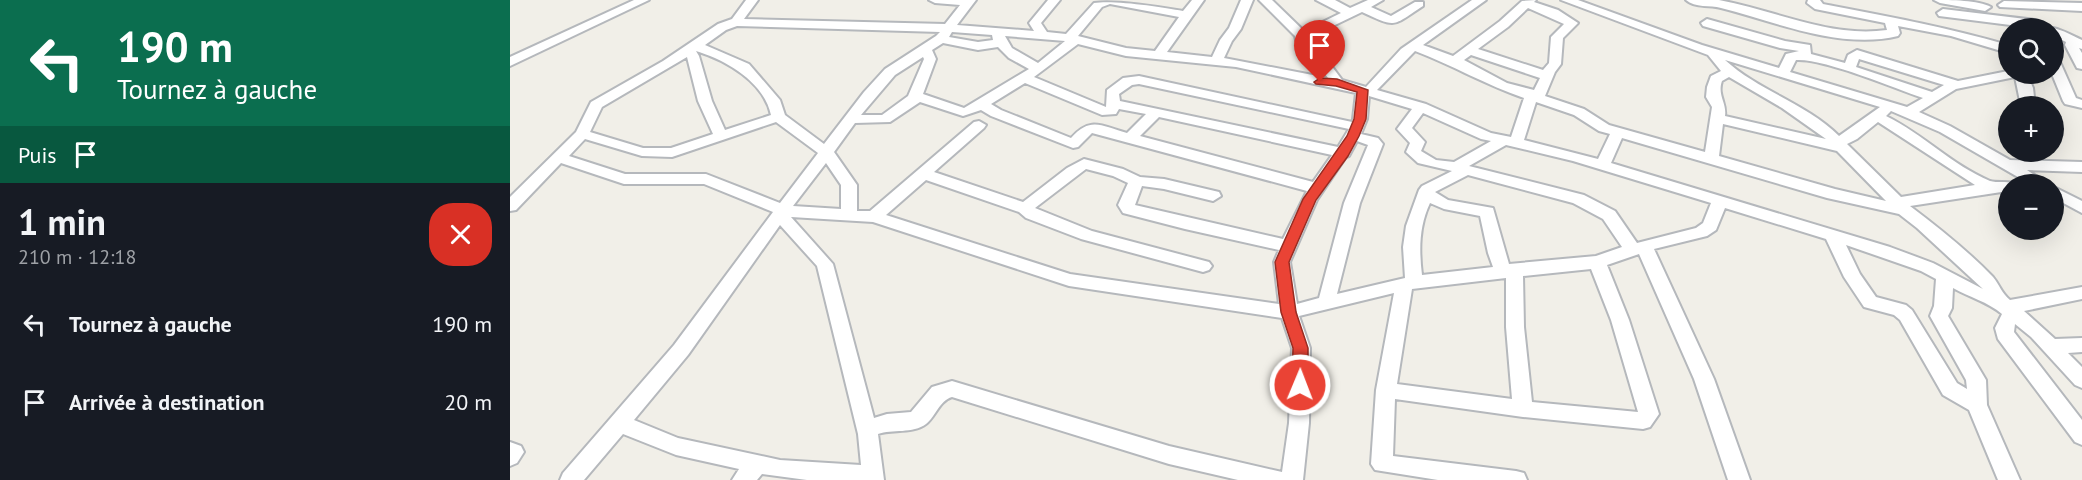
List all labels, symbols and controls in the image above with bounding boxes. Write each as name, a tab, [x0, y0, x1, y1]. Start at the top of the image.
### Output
map controls	[1998, 18, 2064, 240]
button: search	[1998, 18, 2064, 84]
text: 190 m	[117, 19, 233, 74]
pin	[1294, 20, 1345, 82]
icon: left	[18, 24, 96, 102]
icon: arrive	[1303, 29, 1336, 62]
text: Tournez à gauche	[117, 72, 317, 106]
button: +	[1998, 96, 2064, 162]
icon: arrive	[69, 138, 102, 171]
text: Puis	[18, 141, 57, 169]
button: −	[1998, 174, 2064, 240]
text: 1 min	[18, 198, 106, 245]
button: close	[429, 203, 492, 266]
text: 210 m · 12:18	[18, 244, 136, 270]
icon: left	[18, 308, 51, 341]
text: Tournez à gauche	[69, 310, 232, 338]
text: 190 m	[432, 310, 492, 338]
position arrow	[1268, 353, 1332, 417]
icon: arrive	[18, 386, 51, 419]
text: Arrivée à destination	[69, 388, 265, 416]
text: 20 m	[444, 388, 492, 416]

